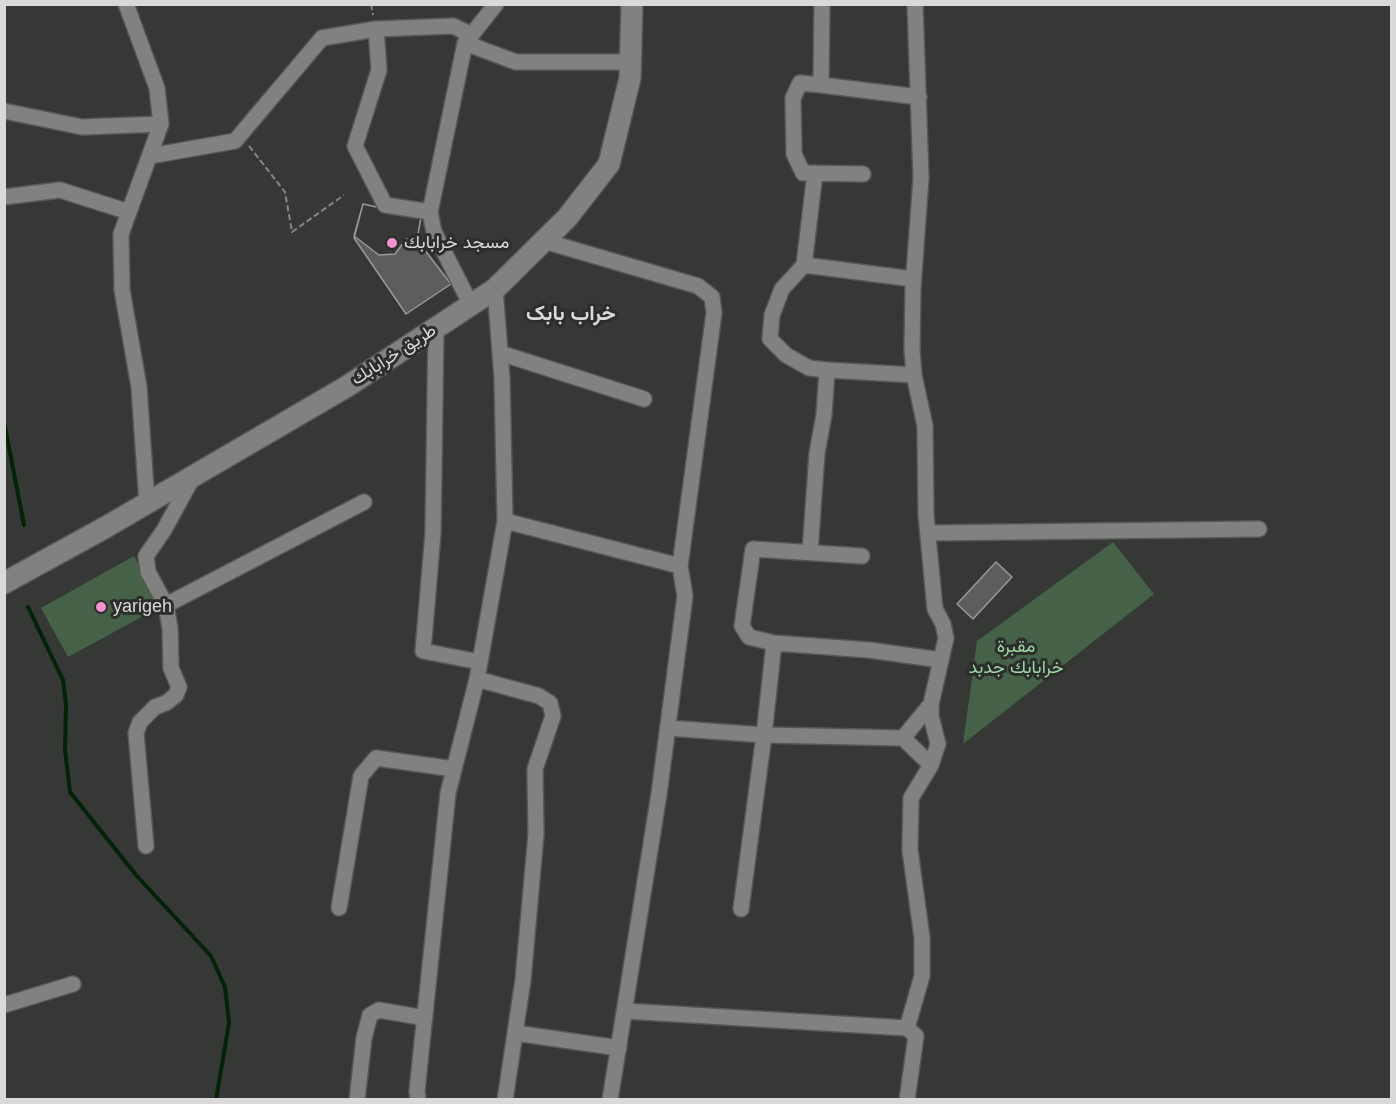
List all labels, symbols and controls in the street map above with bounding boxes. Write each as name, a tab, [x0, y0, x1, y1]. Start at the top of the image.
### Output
place label: مسجد خرابابك	[404, 232, 509, 254]
marker: مسجد خرابابك	[385, 236, 399, 250]
district label: خراب بابک	[526, 301, 616, 327]
street label: طريق خرابابك	[348, 320, 440, 390]
place label: yarigeh	[113, 596, 172, 618]
marker: yarigeh	[94, 600, 108, 614]
park label: مقبرة خرابابك جدبد	[968, 636, 1064, 678]

